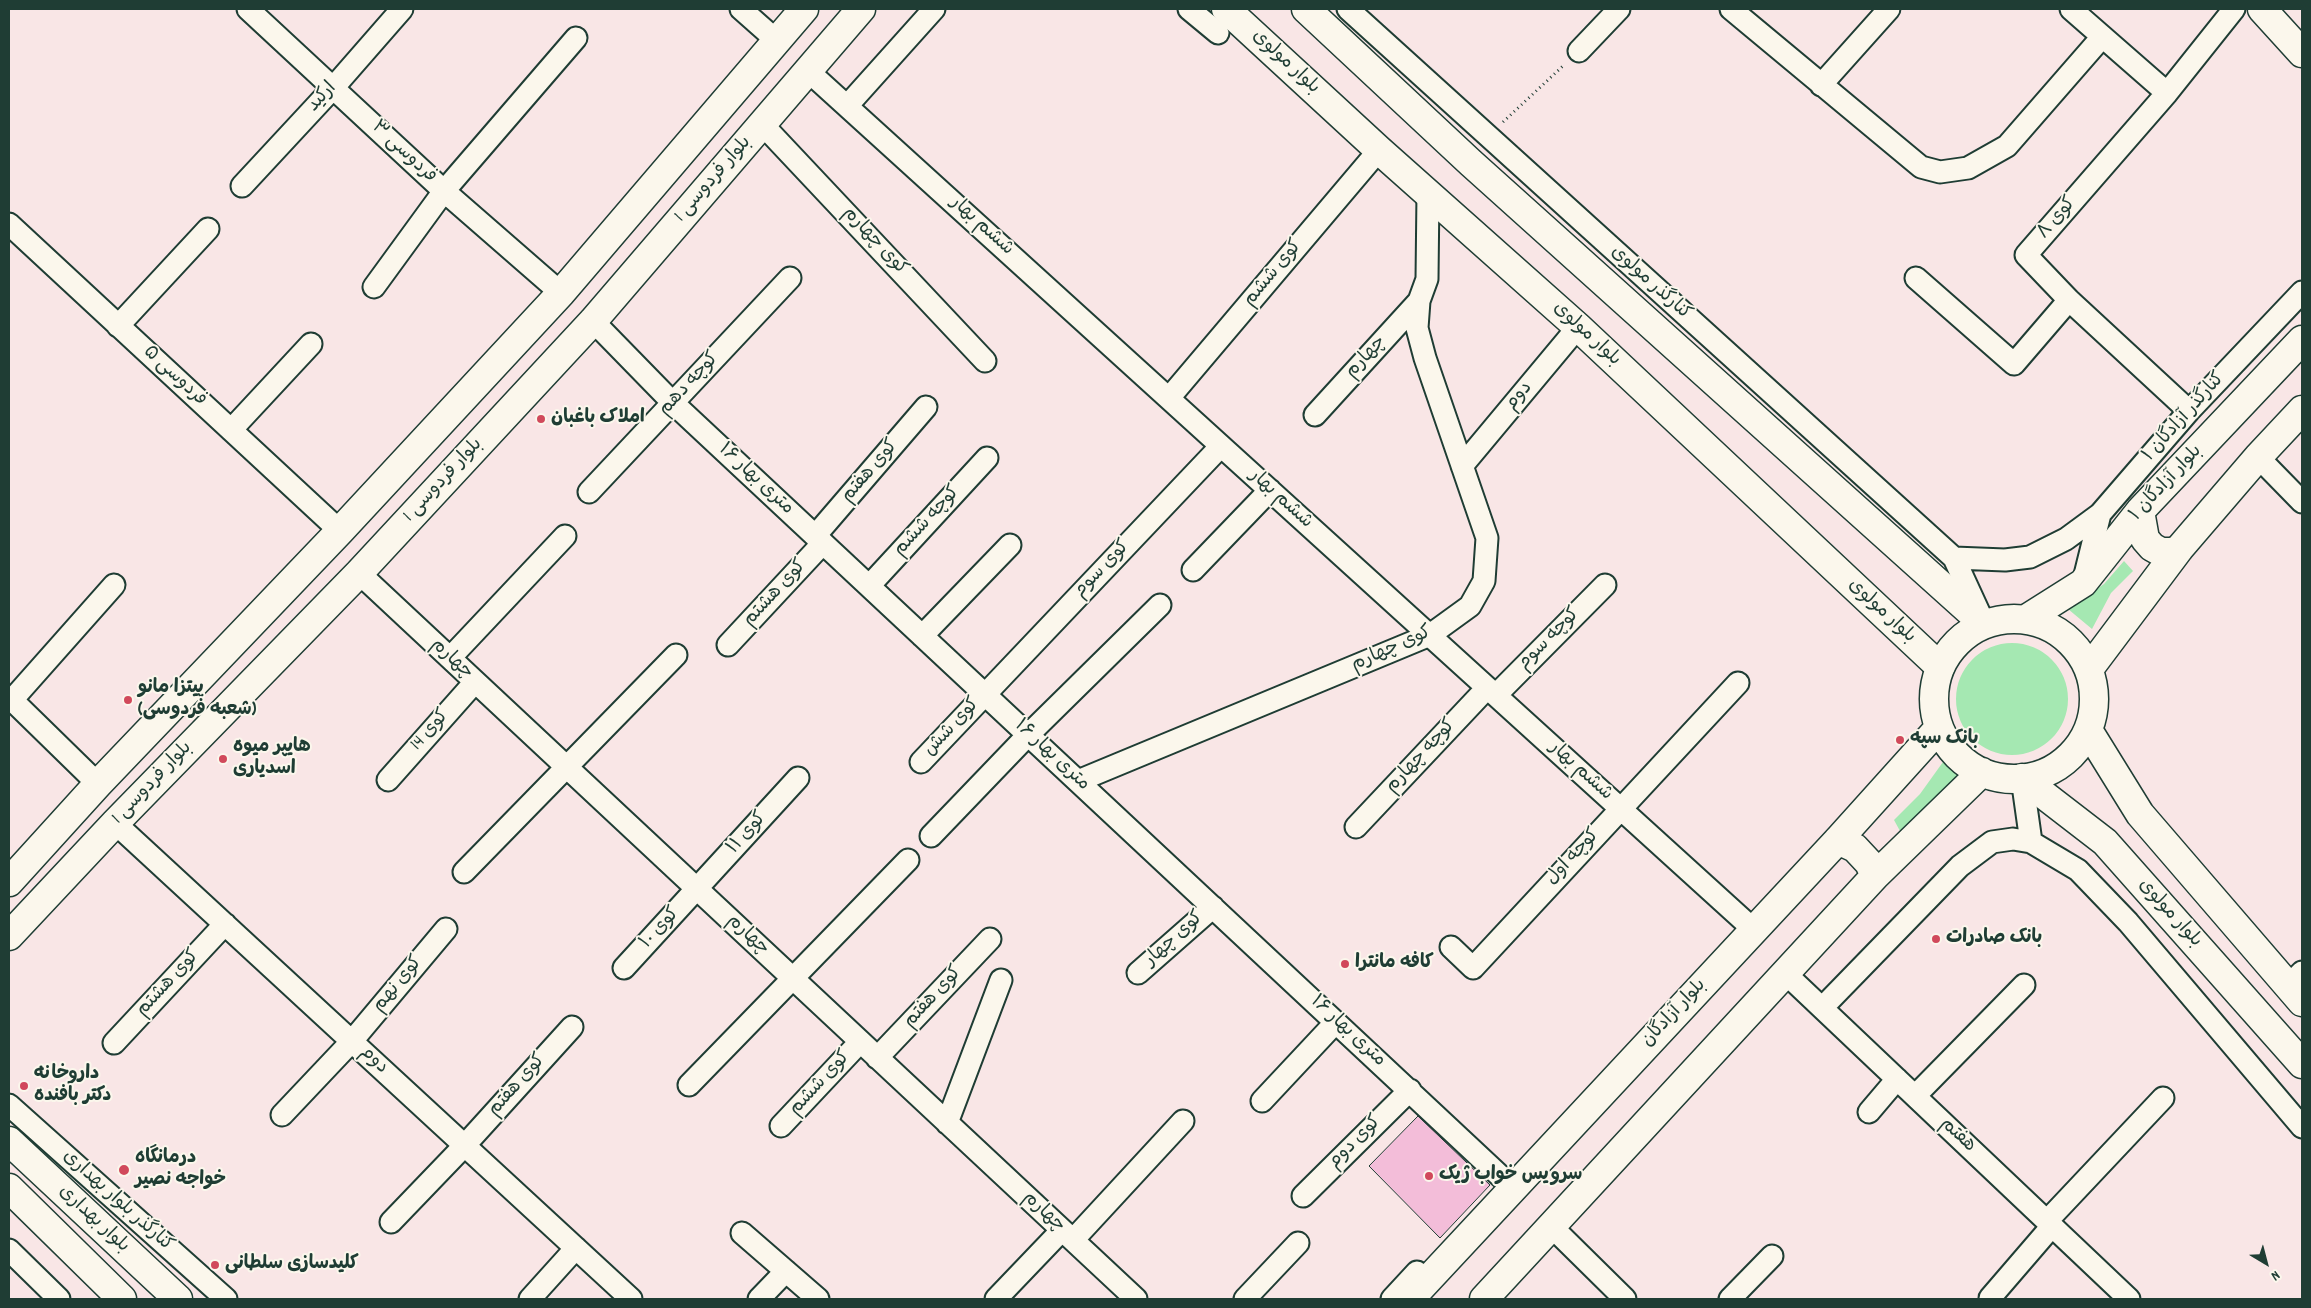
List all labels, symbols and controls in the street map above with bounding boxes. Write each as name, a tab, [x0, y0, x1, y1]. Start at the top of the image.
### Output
street label: بلوار مولوی	[1246, 26, 1324, 100]
street label: ارکید	[303, 78, 343, 118]
street label: فردوسی ۳	[365, 117, 441, 189]
street label: بلوار فردوسی 1	[670, 132, 758, 228]
street label: ششم بهار	[944, 192, 1018, 262]
street label: کوی ۸	[2033, 193, 2083, 245]
street label: کوی چهارم	[836, 203, 912, 281]
street label: کوی ششم	[1239, 236, 1309, 312]
street label: کنارگذر مولوی	[1605, 242, 1695, 326]
street label: بلوار مولوی	[1547, 298, 1625, 372]
street label: چهارم	[1342, 332, 1392, 384]
street label: فردوسی ۵	[137, 342, 211, 412]
street label: کوچه دهم	[655, 348, 725, 422]
street label: کنارگذر آزادگان ۱	[2139, 369, 2231, 467]
street label: دوم	[1501, 378, 1539, 416]
place label: املاک باغبان	[551, 408, 645, 430]
marker: املاک باغبان	[535, 413, 547, 425]
street label: بلوار فردوسی 1	[399, 434, 489, 528]
street label: کوی هفتم	[837, 436, 905, 508]
street label: ۱۶ متری بهار	[712, 439, 798, 521]
street label: بلوار آزادگان ۱	[2126, 441, 2208, 527]
street label: ششم بهار	[1243, 465, 1317, 535]
street label: کوچه ششم	[890, 482, 966, 562]
street label: کوی سوم	[1070, 536, 1136, 604]
street label: کوی هشتم	[739, 556, 813, 632]
street label: بلوار مولوی	[1842, 575, 1920, 649]
street label: کوچه سوم	[1514, 604, 1586, 676]
street label: کوی چهارم	[1348, 622, 1436, 678]
street label: چهارم	[425, 635, 477, 685]
place label: پیتزا مانو (شعبه فردوسی)	[138, 678, 256, 722]
marker: پیتزا مانو (شعبه فردوسی)	[122, 694, 134, 706]
street label: کوی شش	[920, 694, 986, 762]
street label: کوی 14	[407, 706, 455, 756]
street label: ۱۶ متری بهار	[1008, 715, 1094, 797]
street label: کوچه چهارم	[1382, 715, 1462, 799]
place label: بانک سپه	[1910, 729, 1978, 751]
marker: بانک سپه	[1894, 734, 1906, 746]
place label: هایپر میوه اسدیاری	[233, 737, 311, 781]
street label: ششم بهار	[1543, 737, 1617, 807]
street label: بلوار فردوسی 1	[108, 738, 198, 830]
marker: هایپر میوه اسدیاری	[217, 753, 229, 765]
street label: کوی ۱۱	[723, 808, 773, 860]
street label: کوچه اول	[1542, 825, 1606, 891]
street label: بلوار مولوی	[2132, 875, 2206, 953]
street label: کوی ۱۰	[636, 903, 686, 955]
street label: کوی چهار	[1141, 907, 1209, 973]
street label: چهارم	[721, 911, 773, 961]
place label: بانک صادرات	[1946, 928, 2042, 950]
marker: بانک صادرات	[1930, 933, 1942, 945]
street label: کوی هشتم	[132, 946, 206, 1022]
street label: کوی نهم	[369, 952, 429, 1018]
place label: کافه مانترا	[1355, 953, 1434, 975]
marker: کافه مانترا	[1339, 958, 1351, 970]
street label: کوی هفتم	[900, 962, 968, 1034]
street label: بلوار آزادگان	[1638, 975, 1712, 1053]
street label: ۱۶ متری بهار	[1304, 991, 1390, 1073]
street label: دوم	[354, 1042, 392, 1080]
street label: کوی ششم	[785, 1047, 857, 1121]
street label: کوی هفتم	[484, 1050, 552, 1122]
place label: داروخانه دکتر بافنده	[34, 1064, 111, 1108]
marker: داروخانه دکتر بافنده	[18, 1080, 30, 1092]
street label: کوی دوم	[1324, 1111, 1388, 1175]
street label: هفتم	[1934, 1114, 1980, 1158]
street label: کنارگذر بلوار بهداری	[57, 1146, 177, 1258]
place label: درمانگاه خواجه نصیر	[135, 1148, 226, 1192]
marker: درمانگاه خواجه نصیر	[117, 1163, 131, 1177]
place label: سرویس خواب ژیک	[1439, 1165, 1582, 1187]
marker: سرویس خواب ژیک	[1423, 1170, 1435, 1182]
street label: بلوار بهداری	[53, 1181, 133, 1259]
street label: چهارم	[1017, 1188, 1069, 1238]
north arrow	[2241, 1238, 2291, 1288]
place label: کلیدسازی سلطانی	[225, 1254, 359, 1276]
marker: کلیدسازی سلطانی	[209, 1259, 221, 1271]
text: N	[2266, 1265, 2284, 1285]

